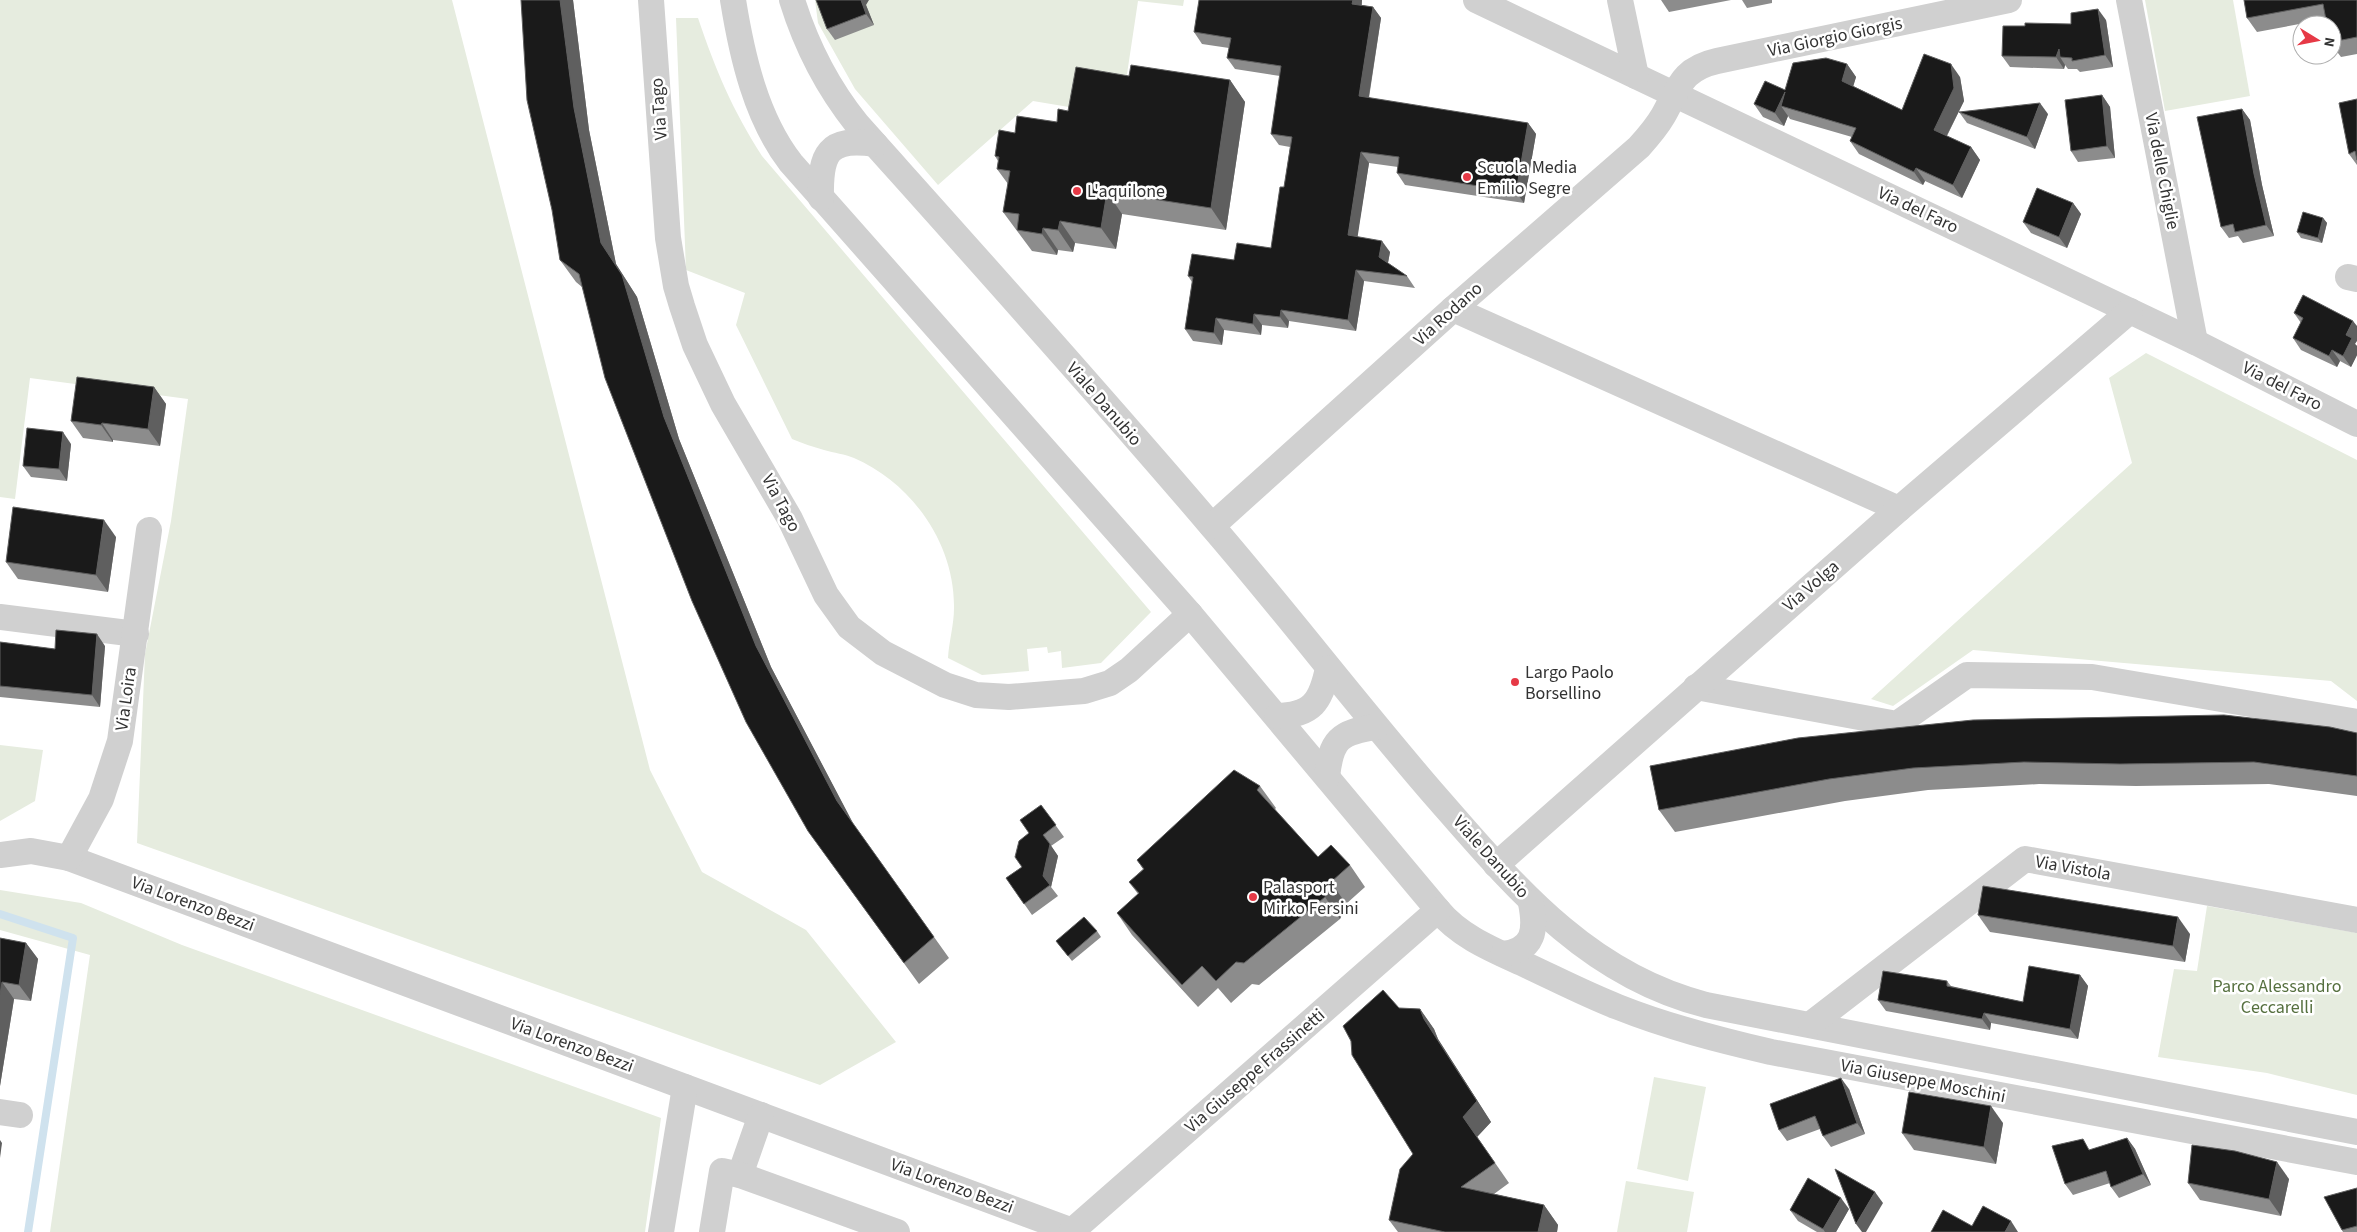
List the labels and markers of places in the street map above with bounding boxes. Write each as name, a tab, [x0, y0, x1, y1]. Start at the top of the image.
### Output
place label: Scuola Media Emilio Segre	[1477, 155, 1577, 201]
marker: Scuola Media Emilio Segre	[1461, 171, 1473, 183]
place label: L'aquilone	[1087, 179, 1165, 204]
marker: L'aquilone	[1071, 185, 1083, 197]
place label: Largo Paolo Borsellino	[1525, 660, 1614, 706]
marker: Largo Paolo Borsellino	[1509, 676, 1521, 688]
place label: Palasport Mirko Fersini	[1263, 875, 1359, 921]
marker: Palasport Mirko Fersini	[1247, 891, 1259, 903]

